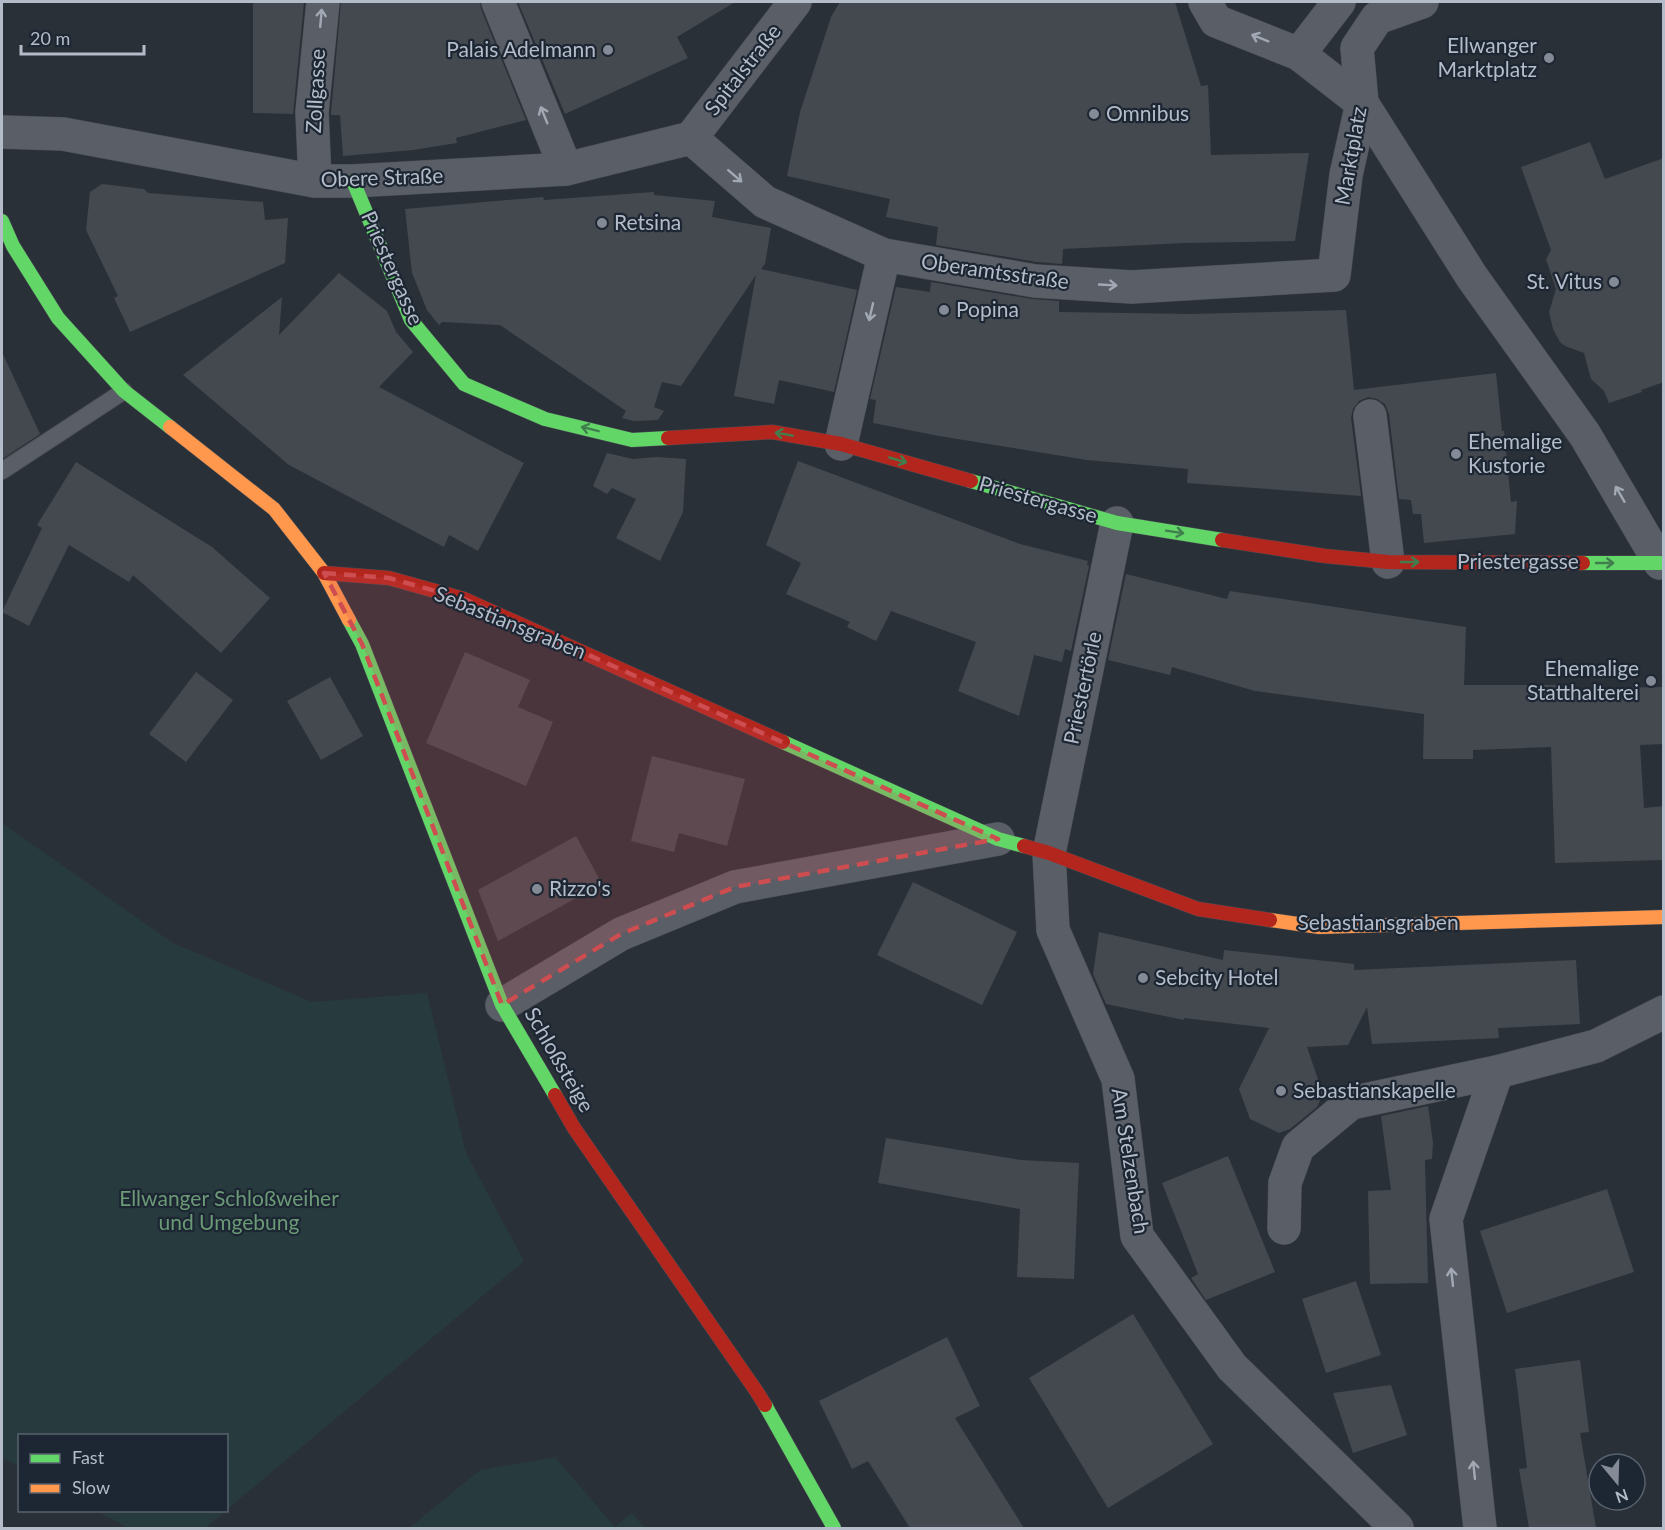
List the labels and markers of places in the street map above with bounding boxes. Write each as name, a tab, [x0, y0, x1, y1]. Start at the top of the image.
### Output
place label: Ellwanger Marktplatz	[1437, 32, 1537, 81]
place label: Palais Adelmann	[446, 36, 596, 61]
marker: Palais Adelmann	[601, 43, 615, 57]
marker: Ellwanger Marktplatz	[1542, 51, 1556, 65]
place label: Omnibus	[1106, 100, 1189, 125]
marker: Omnibus	[1087, 107, 1101, 121]
place label: Retsina	[614, 209, 681, 234]
marker: Retsina	[595, 216, 609, 230]
place label: St. Vitus	[1526, 268, 1602, 293]
marker: St. Vitus	[1607, 275, 1621, 289]
place label: Popina	[956, 296, 1019, 321]
marker: Popina	[937, 303, 951, 317]
place label: Ehemalige Kustorie	[1468, 428, 1562, 477]
marker: Ehemalige Kustorie	[1449, 447, 1463, 461]
place label: Ehemalige Statthalterei	[1527, 655, 1639, 704]
marker: Ehemalige Statthalterei	[1644, 674, 1658, 688]
place label: Rizzo's	[549, 875, 611, 900]
marker: Rizzo's	[530, 882, 544, 896]
place label: Sebcity Hotel	[1155, 964, 1278, 989]
marker: Sebcity Hotel	[1136, 971, 1150, 985]
place label: Sebastianskapelle	[1293, 1077, 1456, 1102]
marker: Sebastianskapelle	[1274, 1084, 1288, 1098]

